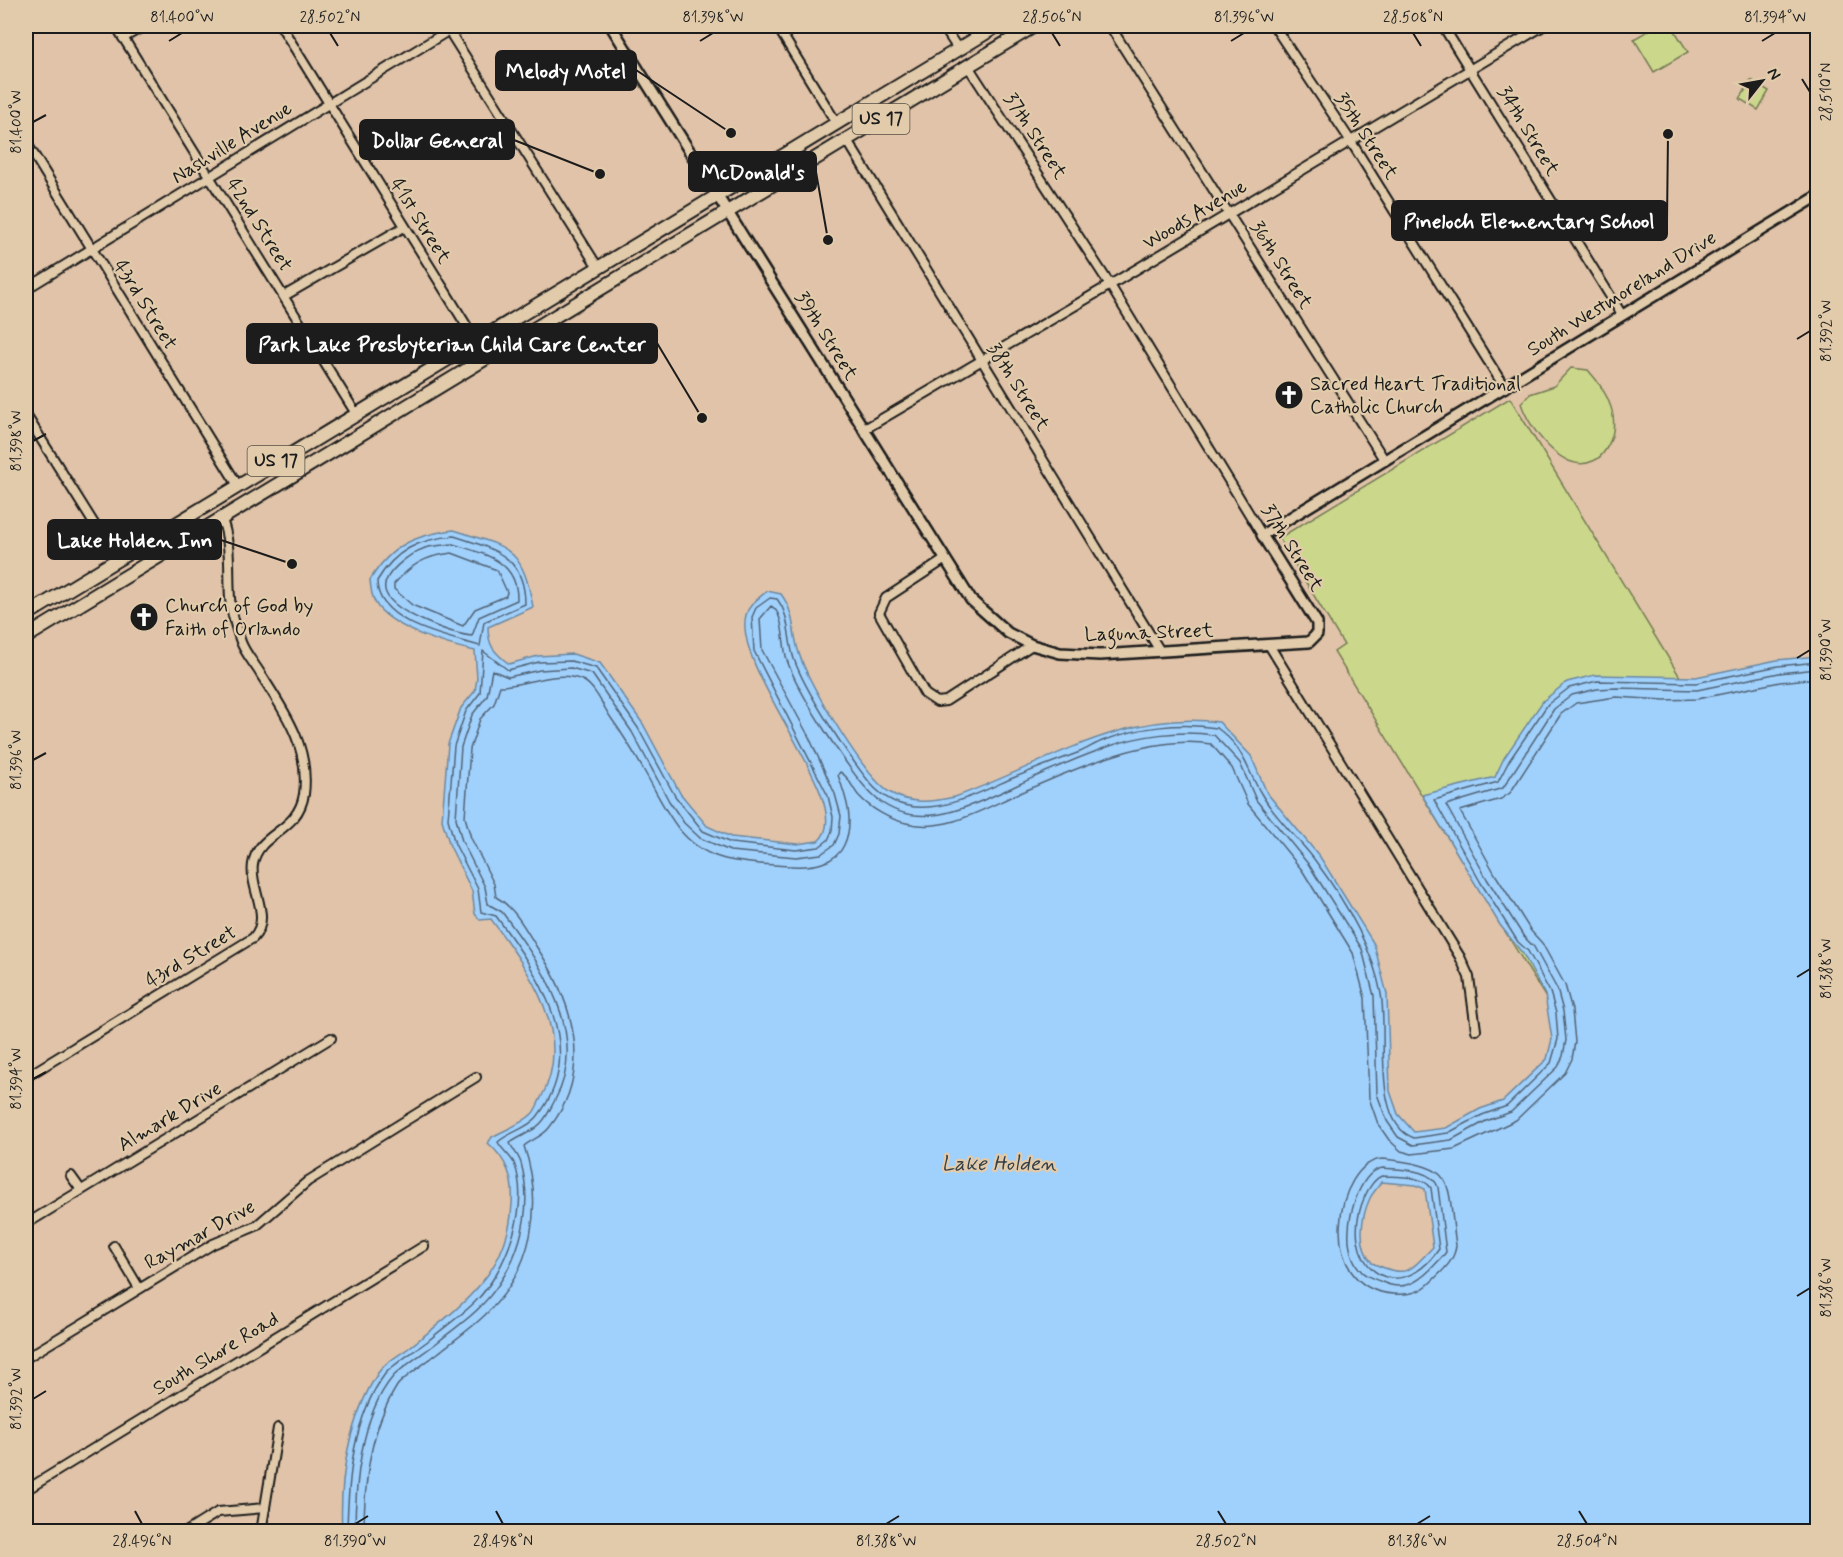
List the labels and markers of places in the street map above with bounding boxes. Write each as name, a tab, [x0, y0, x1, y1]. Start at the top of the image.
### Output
callout: Melody Motel	[496, 51, 636, 90]
callout: Dollar General	[360, 120, 514, 159]
callout: McDonald's	[689, 152, 816, 191]
callout: Pineloch Elementary School	[1392, 201, 1667, 240]
callout: Park Lake Presbyterian Child Care Center	[247, 324, 657, 363]
place label: Sacred Heart Traditional Catholic Church	[1310, 371, 1521, 421]
church icon: Sacred Heart Traditional Catholic Church	[1273, 379, 1305, 411]
callout: Lake Holden Inn	[48, 520, 221, 559]
place label: Church of God by Faith of Orlando	[165, 593, 313, 643]
church icon: Church of God by Faith of Orlando	[128, 601, 160, 633]

